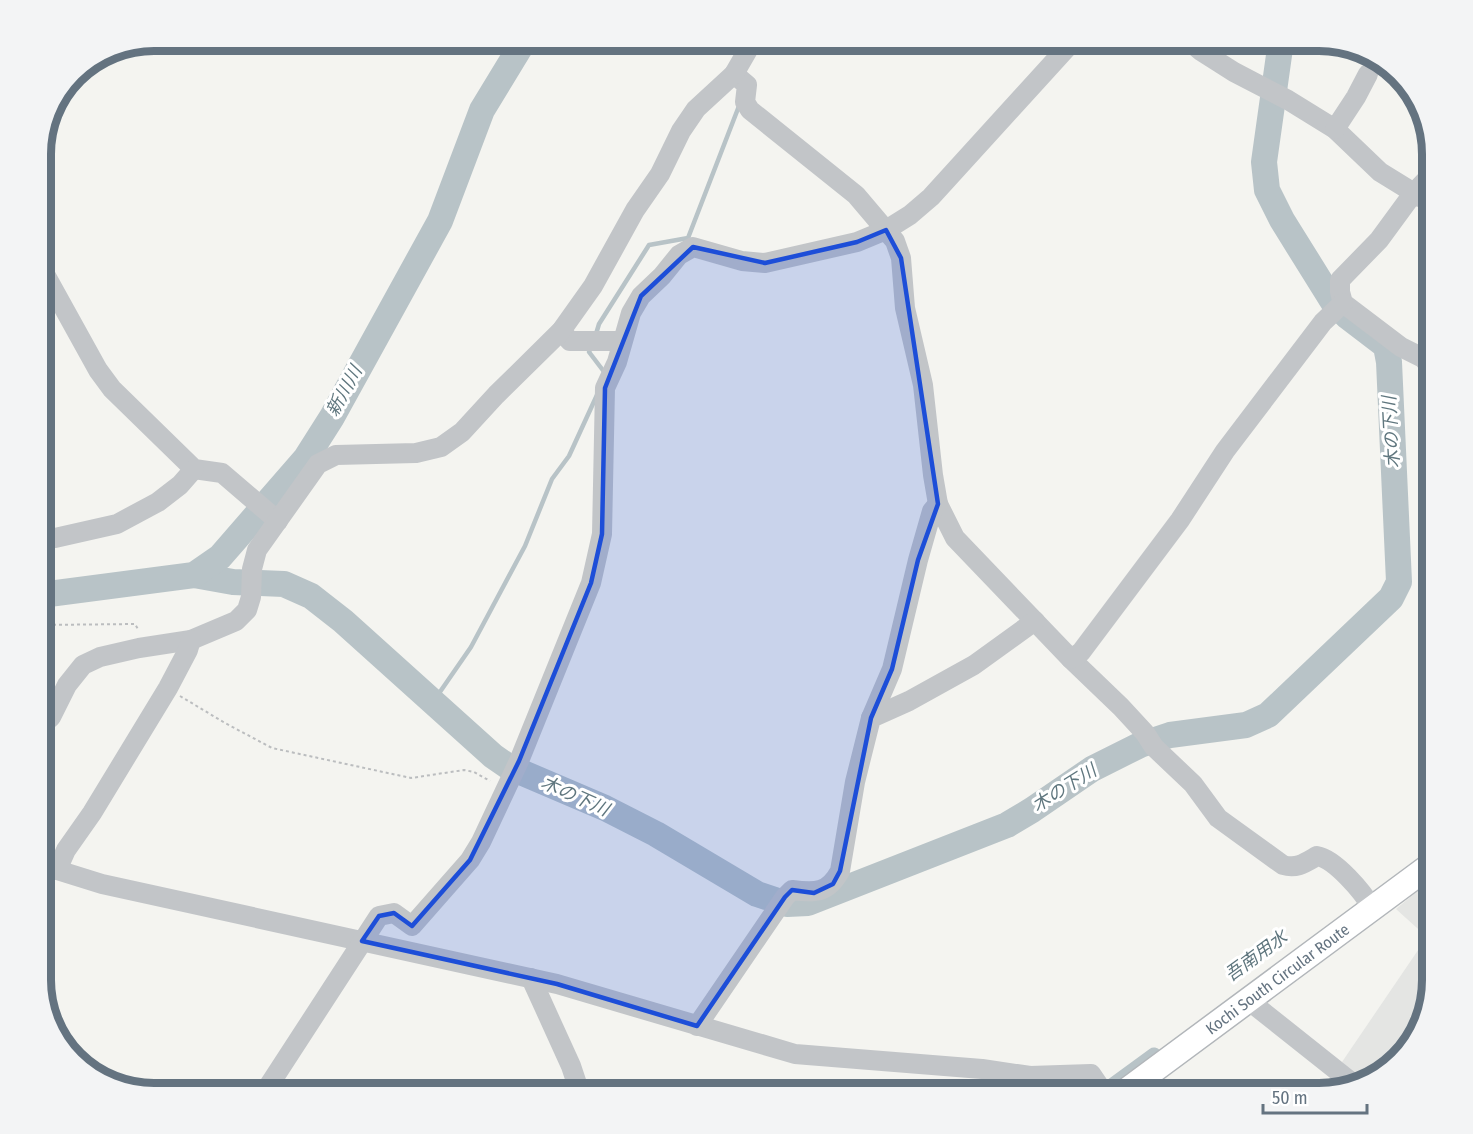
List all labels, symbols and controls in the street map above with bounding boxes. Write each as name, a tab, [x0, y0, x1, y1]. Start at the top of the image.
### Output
water label: 新川川	[321, 360, 368, 420]
water label: 木の下川	[1378, 393, 1404, 469]
water label: 木の下川	[1028, 759, 1102, 816]
water label: 木の下川	[538, 771, 614, 822]
street label: Kochi South Circular Route	[1202, 920, 1353, 1038]
water label: 吾南用水	[1220, 925, 1293, 986]
scale bar	[1263, 1077, 1366, 1115]
text: 50 m	[1272, 1087, 1308, 1109]

